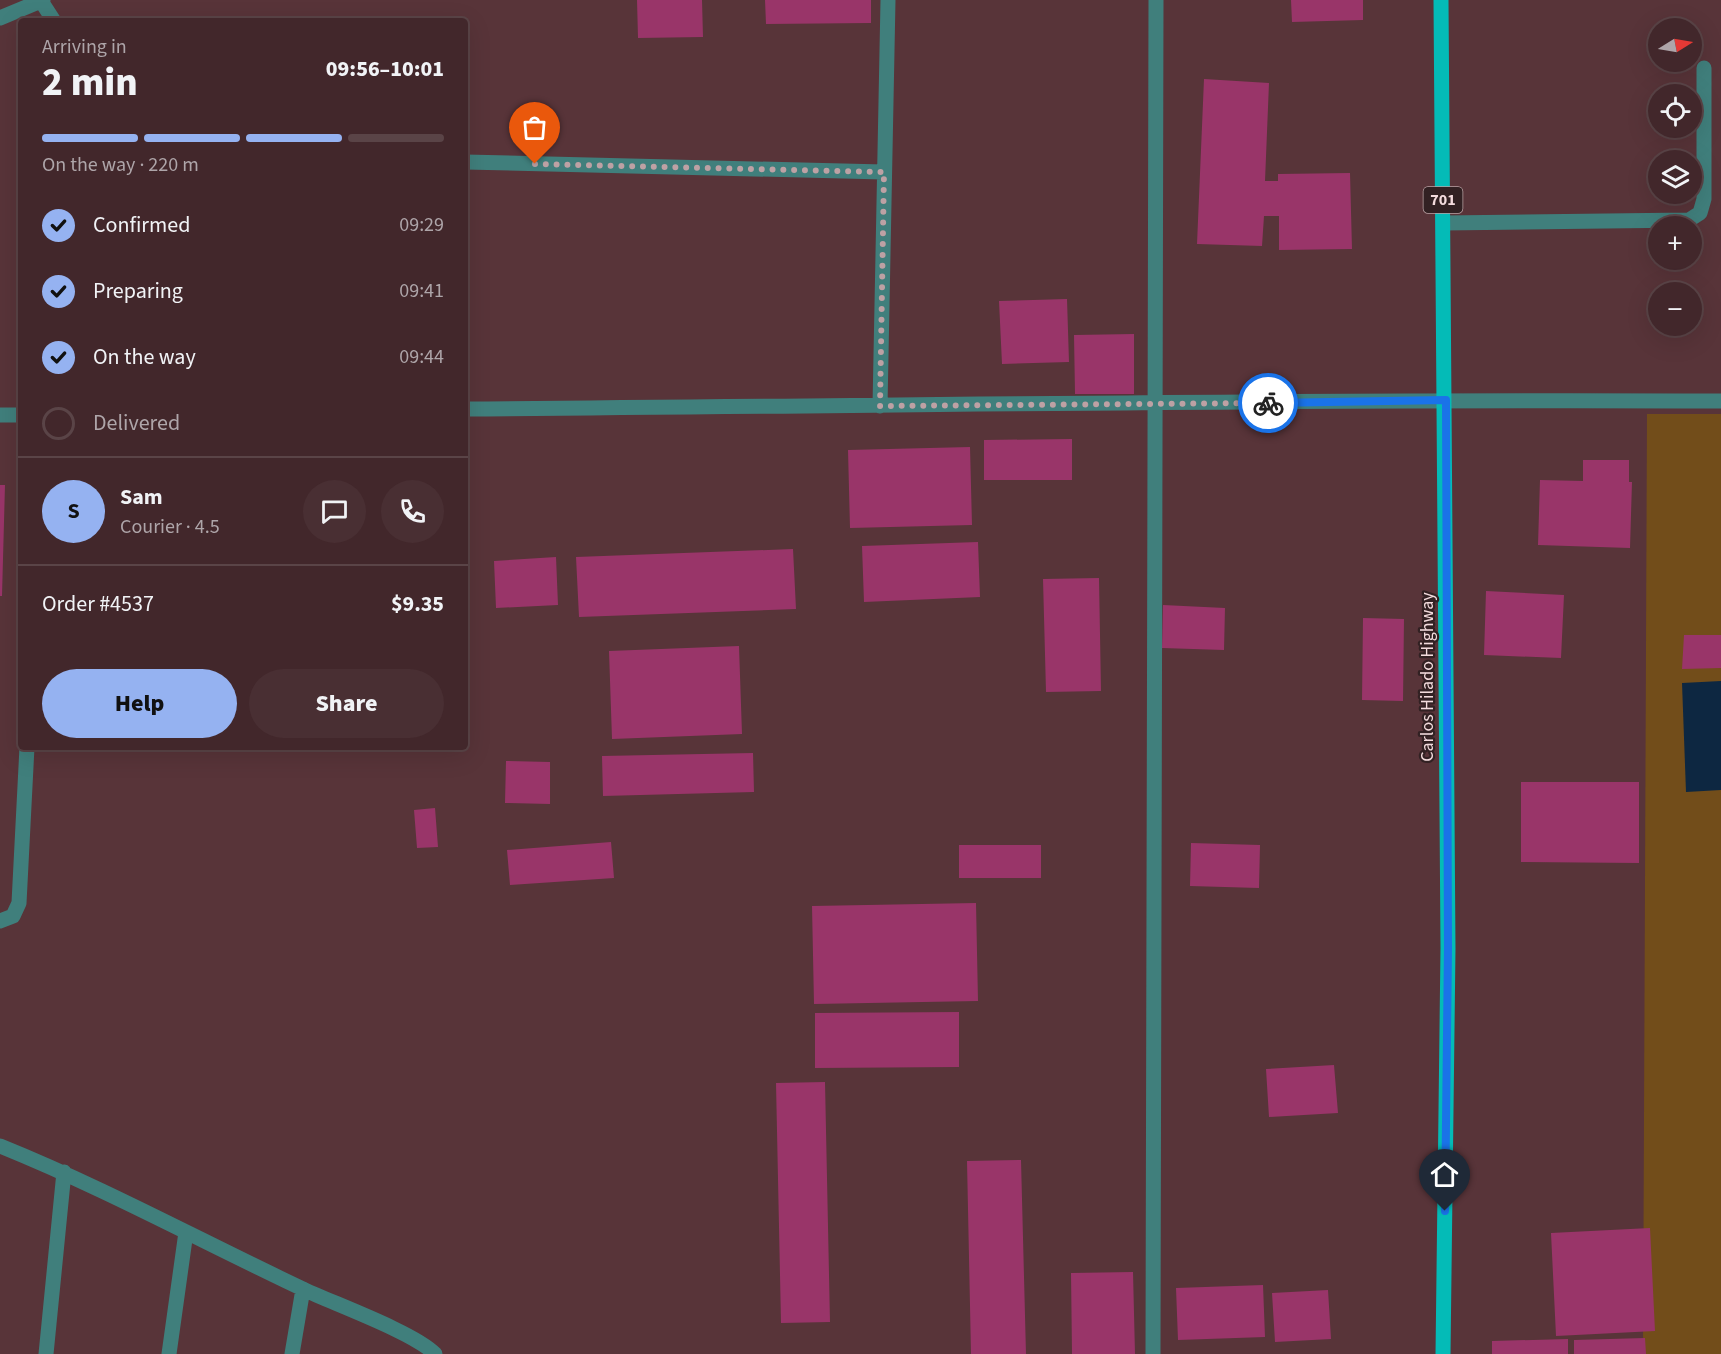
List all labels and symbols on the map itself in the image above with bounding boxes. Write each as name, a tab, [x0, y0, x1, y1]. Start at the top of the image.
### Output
north arrow	[1648, 18, 1702, 72]
pin	[509, 102, 560, 164]
road number: 701	[1424, 187, 1462, 213]
courier	[1238, 373, 1298, 433]
street label: Carlos Hilado Highway	[1415, 592, 1440, 762]
pin	[1419, 1149, 1470, 1211]

